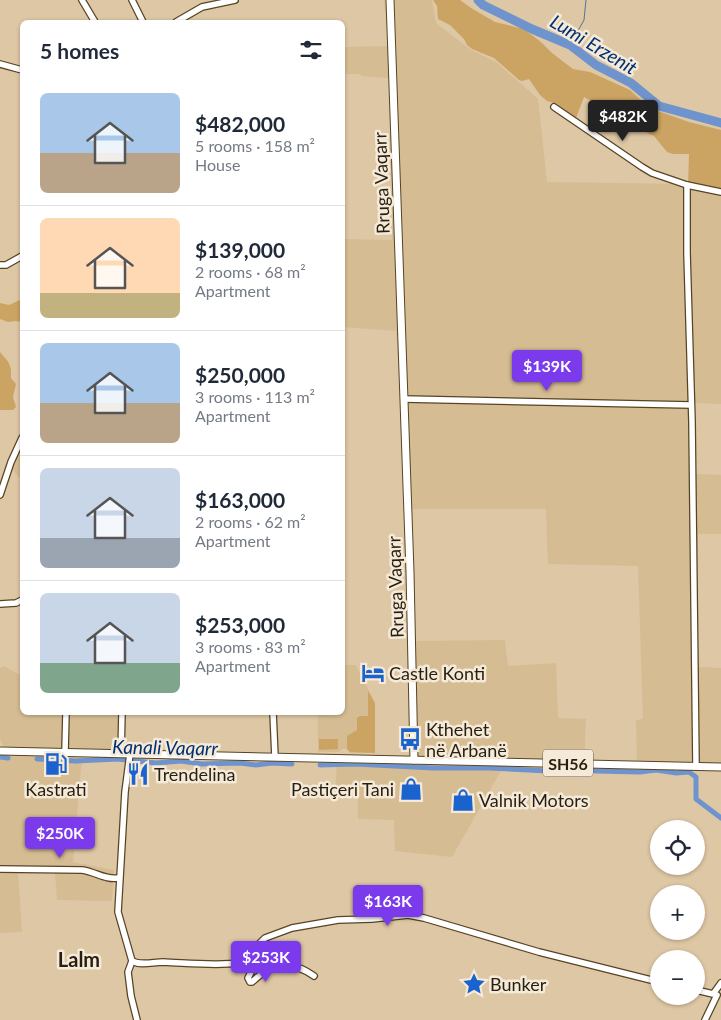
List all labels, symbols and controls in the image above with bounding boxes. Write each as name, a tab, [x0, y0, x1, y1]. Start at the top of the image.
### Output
water label: Lumi Erzenit	[547, 9, 642, 79]
icon: filters	[297, 36, 325, 64]
text: 5 homes	[40, 38, 119, 63]
pin: $482K	[588, 100, 658, 142]
text: $482K	[599, 106, 647, 125]
text: $482,000	[195, 111, 285, 136]
icon: home	[80, 113, 140, 173]
street label: Rruga Vaqarr	[368, 131, 394, 234]
text: 5 rooms · 158 m²	[195, 136, 315, 155]
text: House	[195, 155, 240, 174]
text: $139,000	[195, 237, 285, 262]
icon: home	[80, 238, 140, 298]
text: 2 rooms · 68 m²	[195, 262, 306, 281]
text: Apartment	[195, 281, 270, 300]
pin: $139K	[512, 350, 582, 392]
text: $139K	[523, 356, 571, 375]
text: $250,000	[195, 362, 285, 387]
icon: home	[80, 363, 140, 423]
text: 3 rooms · 113 m²	[195, 387, 315, 406]
text: Apartment	[195, 406, 270, 425]
text: $163,000	[195, 487, 285, 512]
icon: home	[80, 488, 140, 548]
text: 2 rooms · 62 m²	[195, 512, 306, 531]
text: Apartment	[195, 531, 270, 550]
street label: Rruga Vaqarr	[382, 535, 408, 638]
text: $253,000	[195, 612, 285, 637]
icon: home	[80, 613, 140, 673]
text: 3 rooms · 83 m²	[195, 637, 306, 656]
text: Apartment	[195, 656, 270, 675]
hotel icon: Castle Konti	[360, 660, 386, 686]
place label: Castle Konti	[389, 662, 485, 684]
place label: Kthehet në Arbanë	[426, 718, 507, 761]
bus stop icon: Kthehet në Arbanë	[397, 726, 423, 752]
water label: Kanali Vaqarr	[112, 735, 219, 759]
road number: SH56	[543, 750, 593, 776]
fuel station icon: Kastrati	[43, 751, 69, 777]
restaurant icon: Trendelina	[125, 761, 151, 787]
place label: Trendelina	[154, 763, 236, 785]
shop icon: Pastiçeri Tani	[398, 776, 424, 802]
place label: Kastrati	[25, 778, 87, 800]
place label: Pastiçeri Tani	[291, 778, 394, 800]
shop icon: Valnik Motors	[450, 787, 476, 813]
place label: Valnik Motors	[479, 789, 589, 811]
pin: $250K	[25, 816, 95, 859]
map controls	[650, 820, 705, 1005]
button: locate	[650, 820, 705, 875]
text: $250K	[36, 823, 84, 842]
pin: $163K	[353, 884, 423, 927]
button: +	[650, 885, 705, 940]
text: $163K	[364, 891, 412, 910]
pin: $253K	[231, 940, 301, 983]
district label: Lalm	[58, 947, 100, 971]
text: $253K	[242, 947, 290, 966]
button: −	[650, 950, 705, 1005]
place icon: Bunker	[461, 971, 487, 997]
place label: Bunker	[490, 973, 547, 995]

